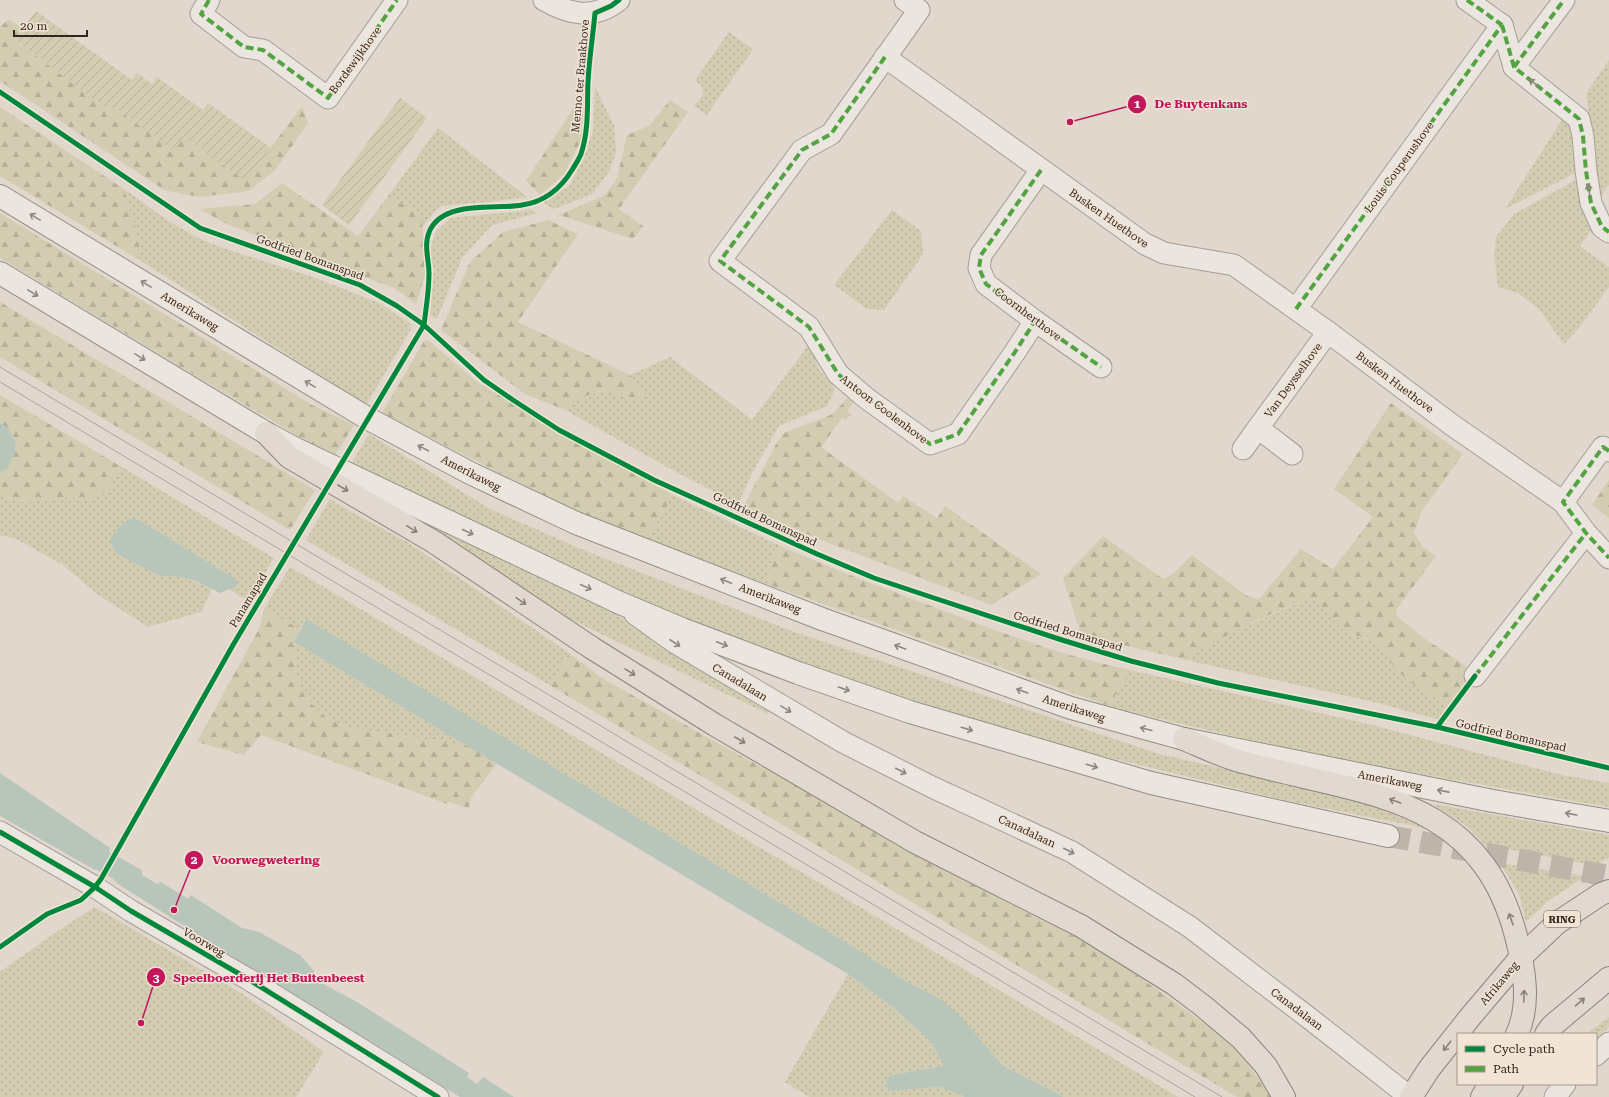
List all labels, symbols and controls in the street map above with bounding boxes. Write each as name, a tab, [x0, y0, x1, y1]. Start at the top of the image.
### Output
scale bar	[14, 12, 87, 38]
text: 20 m	[20, 19, 47, 33]
street label: Menno ter Braakhove	[569, 19, 592, 133]
street label: Bordewijkhove	[327, 24, 384, 96]
one-way arrow	[1529, 79, 1540, 87]
callout: De Buytenkans	[1127, 92, 1255, 116]
text: 1	[1134, 97, 1141, 111]
text: De Buytenkans	[1155, 97, 1247, 111]
street label: Louis Couperushove	[1362, 119, 1437, 215]
one-way arrow	[1585, 184, 1593, 197]
street label: Busken Huethove	[1067, 186, 1151, 251]
one-way arrow	[30, 213, 41, 221]
street label: Godfried Bomanspad	[254, 232, 365, 283]
one-way arrow	[140, 280, 152, 288]
street label: Coornherthove	[992, 285, 1064, 344]
one-way arrow	[27, 289, 39, 297]
street label: Amerikaweg	[158, 289, 222, 334]
street label: Van Deysselhove	[1262, 340, 1325, 420]
street label: Busken Huethove	[1353, 349, 1436, 416]
one-way arrow	[134, 354, 146, 362]
street label: Antoon Coolenhove	[838, 372, 930, 446]
one-way arrow	[305, 380, 316, 388]
one-way arrow	[417, 444, 429, 452]
street label: Amerikaweg	[439, 453, 503, 494]
one-way arrow	[337, 484, 349, 492]
street label: Godfried Bomanspad	[711, 490, 819, 549]
one-way arrow	[406, 526, 418, 534]
one-way arrow	[462, 529, 474, 536]
street label: Panamapad	[227, 570, 270, 630]
one-way arrow	[720, 577, 732, 585]
street label: Amerikaweg	[737, 581, 803, 616]
one-way arrow	[579, 584, 591, 591]
one-way arrow	[515, 597, 526, 605]
street label: Godfried Bomanspad	[1012, 609, 1124, 654]
one-way arrow	[669, 639, 680, 647]
one-way arrow	[715, 641, 727, 649]
one-way arrow	[894, 642, 906, 650]
street label: Canadalaan	[710, 661, 770, 704]
one-way arrow	[624, 668, 636, 676]
one-way arrow	[837, 686, 850, 693]
one-way arrow	[1016, 686, 1028, 694]
street label: Amerikaweg	[1041, 692, 1108, 725]
one-way arrow	[780, 706, 792, 714]
street label: Godfried Bomanspad	[1454, 716, 1568, 755]
one-way arrow	[1140, 725, 1153, 733]
one-way arrow	[961, 726, 974, 733]
one-way arrow	[734, 736, 745, 744]
one-way arrow	[1085, 763, 1098, 770]
one-way arrow	[895, 768, 907, 775]
street label: Amerikaweg	[1357, 768, 1424, 793]
one-way arrow	[1436, 787, 1449, 795]
one-way arrow	[1390, 797, 1402, 805]
one-way arrow	[1564, 810, 1577, 818]
street label: Canadalaan	[996, 812, 1058, 850]
callout: Voorwegwetering	[184, 848, 328, 872]
one-way arrow	[1062, 848, 1074, 855]
text: 2	[191, 853, 198, 867]
text: Voorwegwetering	[212, 853, 320, 867]
road number: RING	[1544, 911, 1580, 927]
one-way arrow	[1507, 913, 1514, 926]
street label: Voorweg	[180, 925, 228, 960]
street label: Afrikaweg	[1477, 958, 1522, 1008]
callout: Speelboerderij Het Buitenbeest	[146, 965, 373, 989]
text: 3	[153, 971, 160, 985]
text: Speelboerderij Het Buitenbeest	[173, 971, 365, 985]
street label: Canadalaan	[1268, 986, 1325, 1033]
one-way arrow	[1521, 990, 1528, 1003]
one-way arrow	[1575, 997, 1585, 1006]
legend	[1457, 1033, 1597, 1085]
one-way arrow	[1443, 1041, 1452, 1052]
text: Cycle path	[1493, 1042, 1555, 1056]
text: Path	[1493, 1062, 1519, 1076]

